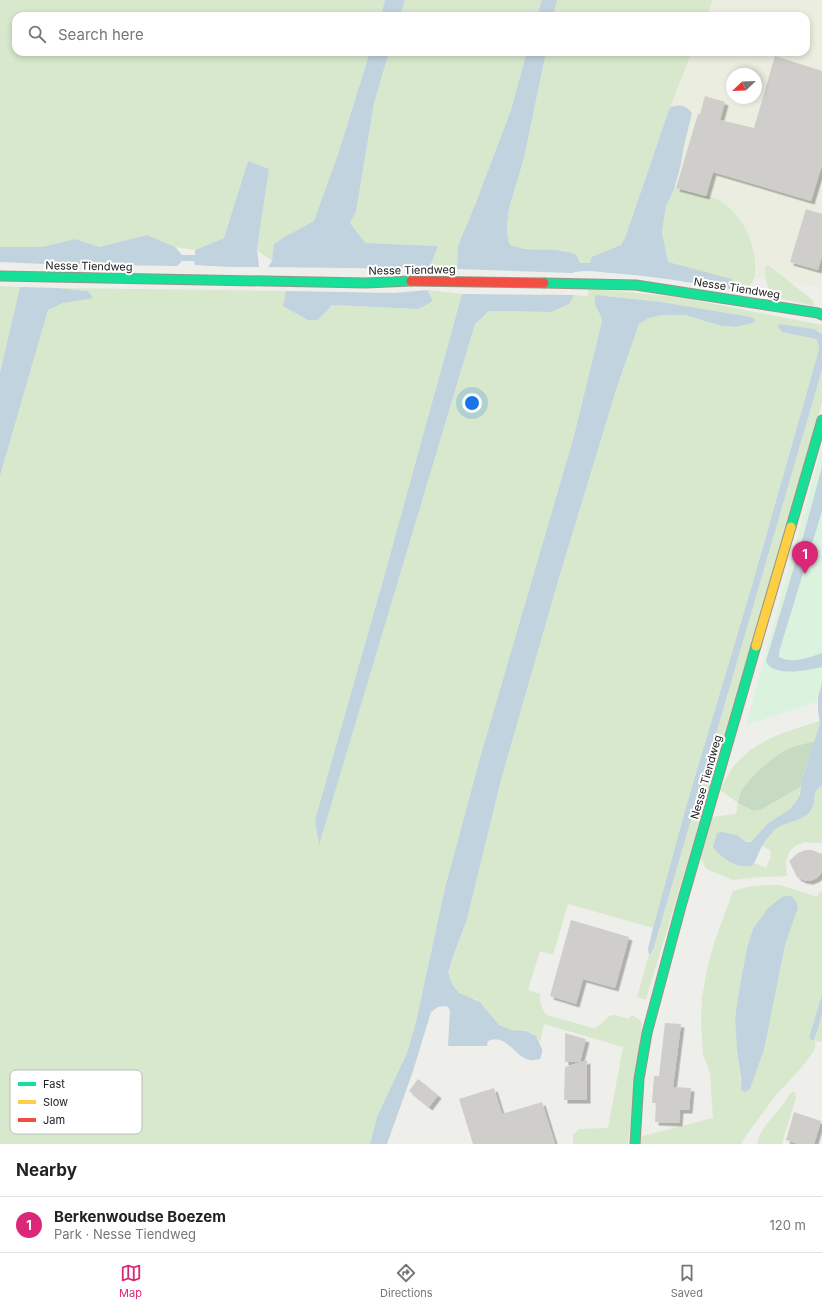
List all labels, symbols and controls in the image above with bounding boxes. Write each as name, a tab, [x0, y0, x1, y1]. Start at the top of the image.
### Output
search box	[12, 12, 810, 56]
icon: search	[26, 23, 48, 45]
text: Search here	[58, 25, 144, 44]
north arrow	[726, 68, 762, 104]
street label: Nesse Tiendweg	[45, 258, 133, 274]
street label: Nesse Tiendweg	[368, 262, 456, 278]
street label: Nesse Tiendweg	[693, 274, 781, 302]
your location	[462, 393, 482, 413]
pin: 1	[792, 541, 818, 574]
street label: Nesse Tiendweg	[687, 733, 725, 821]
legend	[10, 1070, 142, 1134]
text: Fast	[43, 1077, 65, 1091]
text: Slow	[43, 1095, 68, 1109]
text: Jam	[43, 1113, 65, 1127]
text: Nearby	[16, 1160, 77, 1180]
text: Berkenwoudse Boezem	[54, 1207, 226, 1226]
text: 1	[26, 1217, 32, 1233]
text: 120 m	[770, 1217, 806, 1233]
text: Park · Nesse Tiendweg	[54, 1226, 196, 1242]
tab: Map	[119, 1262, 142, 1300]
tab: Directions	[380, 1262, 433, 1300]
tab: Saved	[671, 1262, 703, 1300]

